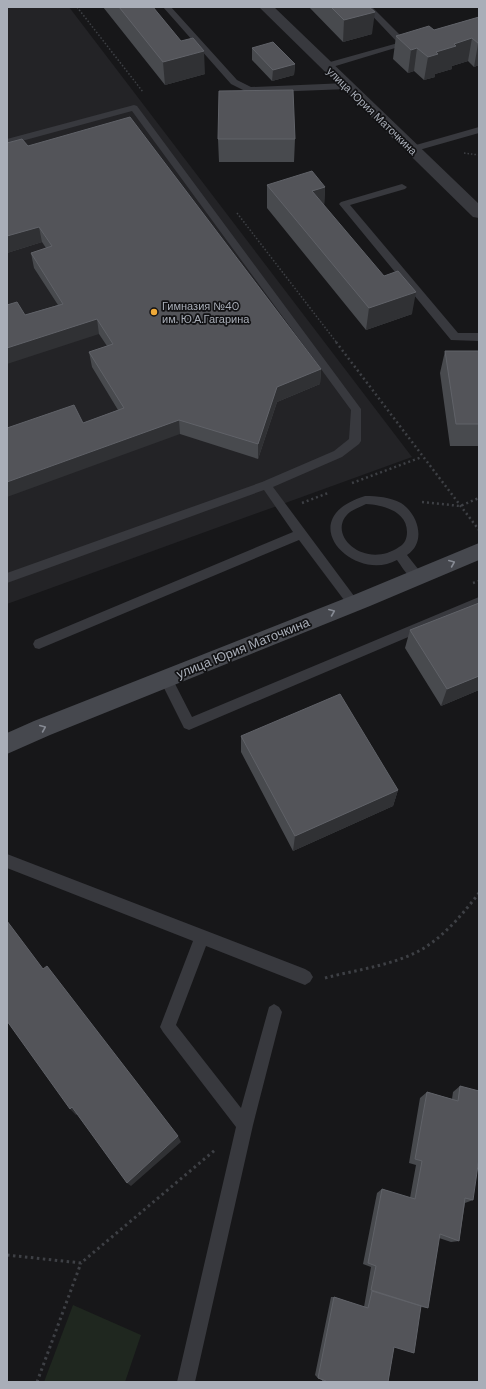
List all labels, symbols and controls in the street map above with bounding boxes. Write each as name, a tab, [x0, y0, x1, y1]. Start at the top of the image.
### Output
street label: улица Юрия Маточкина	[324, 64, 421, 158]
place label: Гимназия №40 им. Ю.А.Гагарина	[162, 299, 250, 326]
marker: Гимназия №40 им. Ю.А.Гагарина	[149, 307, 159, 317]
one-way arrow	[449, 559, 456, 567]
one-way arrow	[329, 609, 336, 617]
street label: улица Юрия Маточкина	[174, 613, 313, 683]
one-way arrow	[38, 725, 46, 733]

